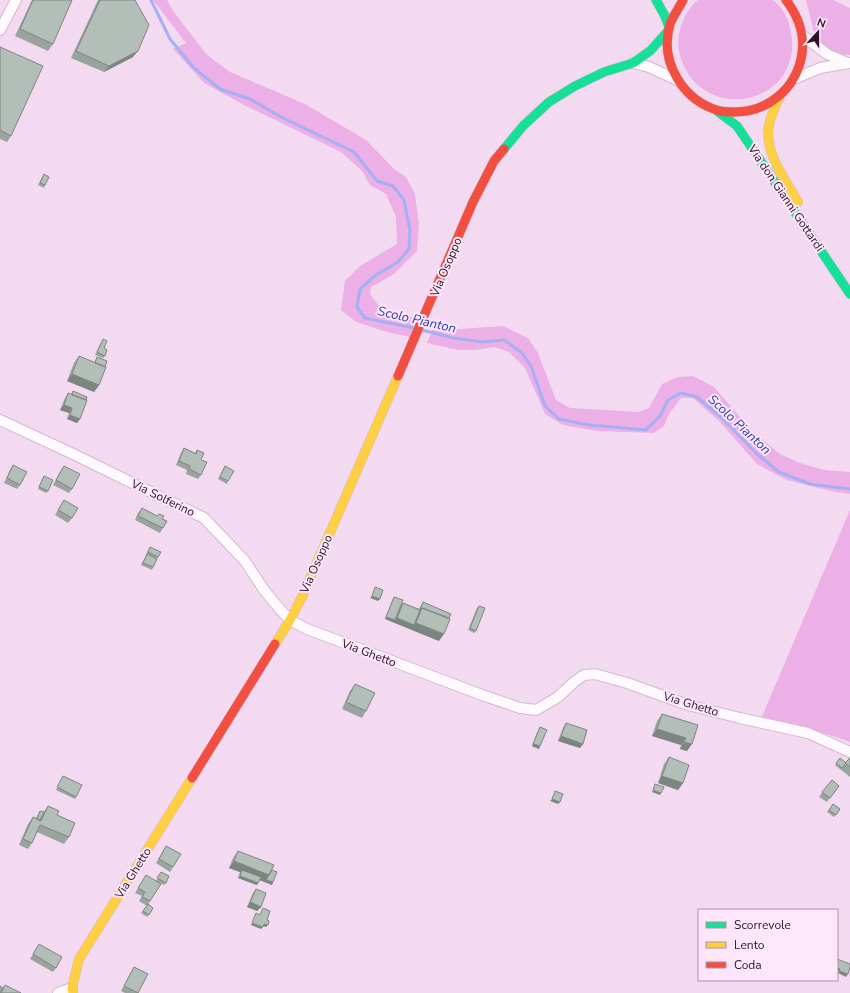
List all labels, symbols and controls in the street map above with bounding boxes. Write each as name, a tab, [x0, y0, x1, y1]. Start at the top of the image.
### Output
north arrow	[798, 12, 838, 52]
text: N	[815, 15, 828, 32]
street label: Via don Gianni Gottardi	[744, 141, 828, 254]
street label: Via Osoppo	[426, 235, 466, 300]
water label: Scolo Pianton	[376, 302, 458, 338]
water label: Scolo Pianton	[704, 391, 775, 459]
street label: Via Solferino	[128, 475, 198, 520]
street label: Via Osoppo	[296, 532, 336, 597]
street label: Via Ghetto	[338, 635, 399, 671]
street label: Via Ghetto	[660, 688, 721, 720]
street label: Via Ghetto	[111, 844, 155, 902]
legend	[698, 909, 838, 981]
text: Scorrevole	[734, 917, 791, 933]
text: Lento	[734, 937, 765, 953]
text: Coda	[734, 957, 762, 973]

